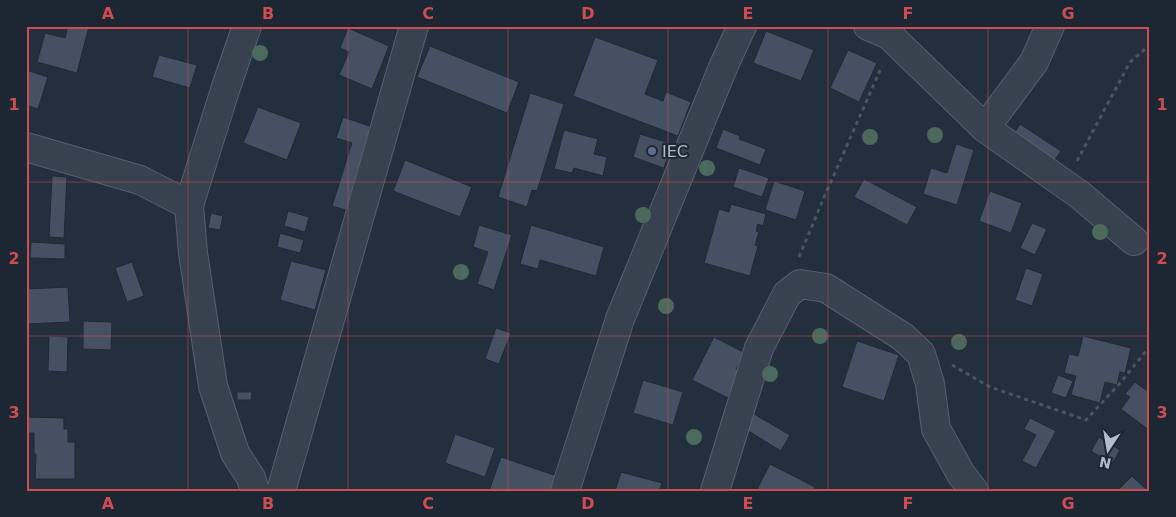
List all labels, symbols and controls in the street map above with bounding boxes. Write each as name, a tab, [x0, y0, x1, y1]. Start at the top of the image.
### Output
text: A	[102, 4, 115, 23]
text: B	[262, 4, 274, 23]
text: C	[422, 4, 434, 23]
text: D	[581, 4, 595, 23]
text: E	[743, 4, 753, 23]
text: F	[903, 4, 913, 23]
text: G	[1061, 4, 1075, 23]
text: 1	[8, 95, 20, 114]
text: 1	[1156, 95, 1168, 114]
place label: IEC	[662, 142, 688, 161]
marker: IEC	[646, 145, 658, 157]
text: 2	[8, 249, 20, 268]
text: 2	[1156, 249, 1168, 268]
text: 3	[8, 403, 20, 422]
text: 3	[1156, 403, 1168, 422]
north arrow	[1084, 424, 1134, 474]
text: N	[1098, 454, 1113, 472]
text: A	[102, 494, 115, 513]
text: B	[262, 494, 274, 513]
text: C	[422, 494, 434, 513]
text: D	[581, 494, 595, 513]
text: E	[743, 494, 753, 513]
text: F	[903, 494, 913, 513]
text: G	[1061, 494, 1075, 513]

